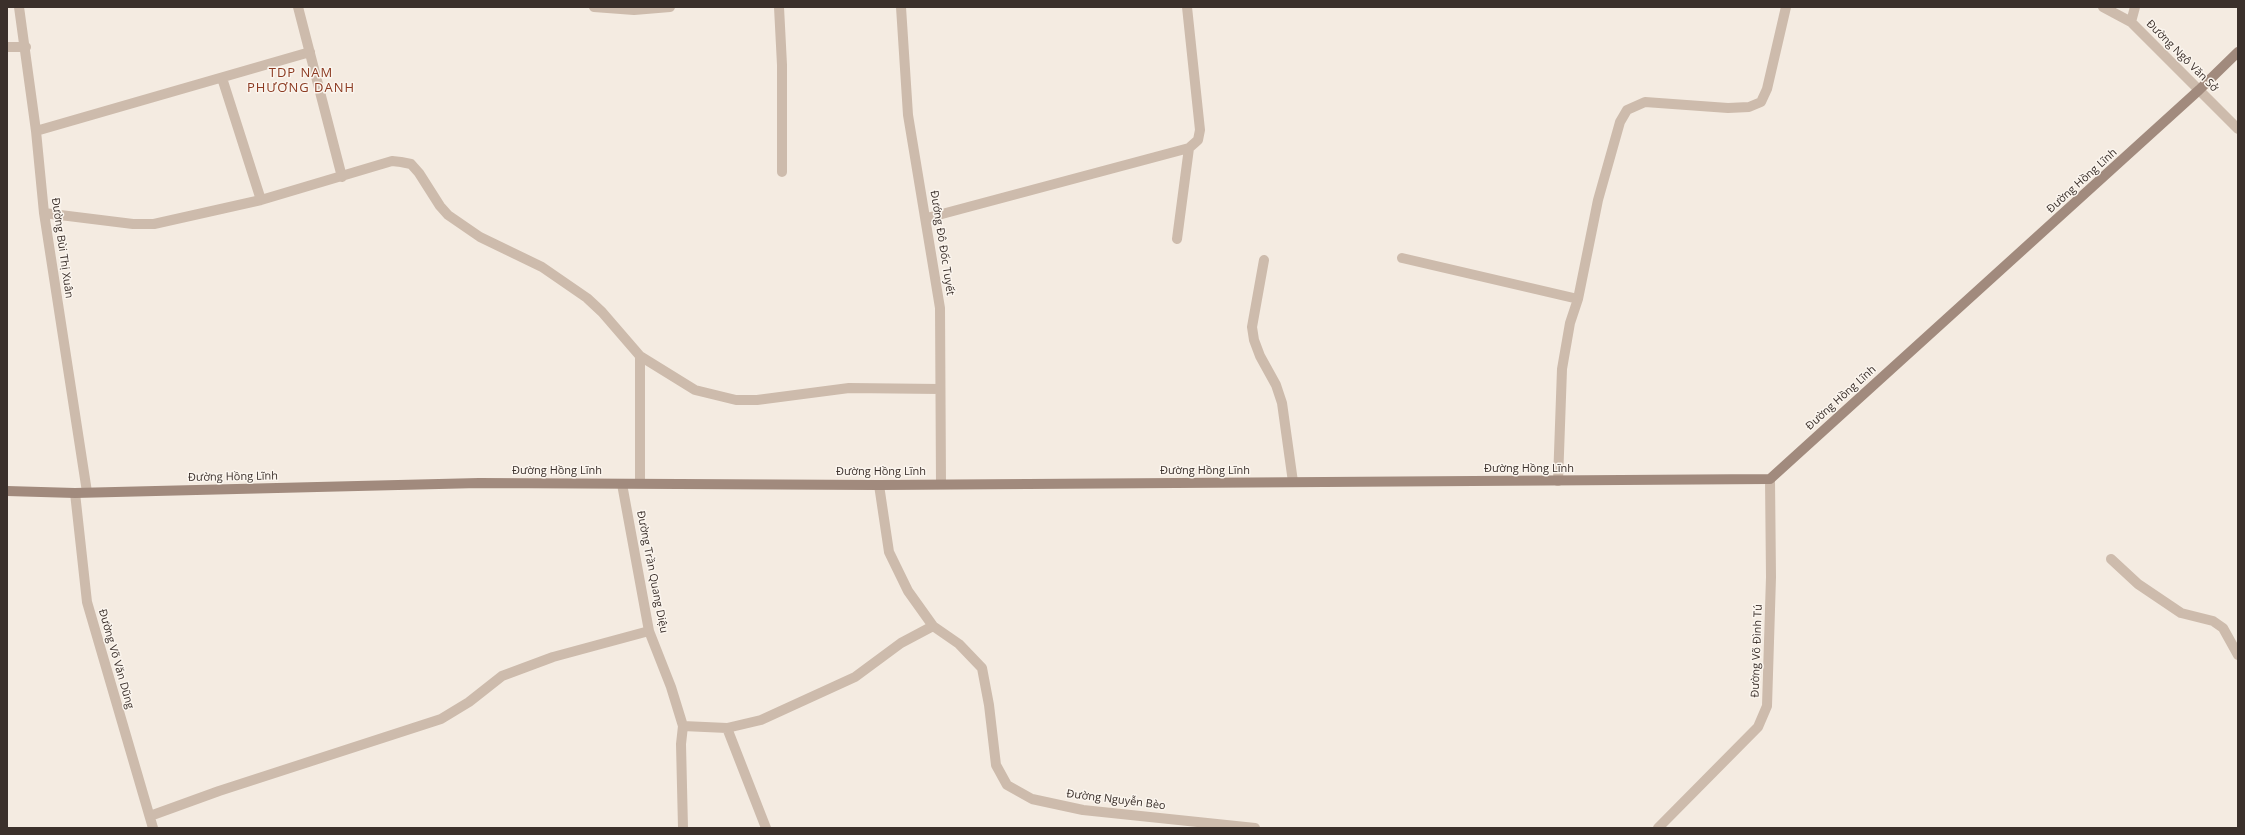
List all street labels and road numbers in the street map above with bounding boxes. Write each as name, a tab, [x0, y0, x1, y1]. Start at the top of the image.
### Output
street label: Đường Ngô Văn Sở	[2143, 17, 2221, 95]
street label: Đường Hồng Lĩnh	[2044, 146, 2120, 216]
street label: Đướng Đô Đốc Tuyết	[927, 190, 957, 296]
street label: Đường Bùi Thị Xuân	[48, 197, 76, 299]
street label: Đường Hồng Lĩnh	[1803, 363, 1879, 433]
street label: Đường Hồng Lĩnh	[1484, 462, 1574, 476]
street label: Đường Hồng Lĩnh	[512, 464, 602, 478]
street label: Đường Hồng Lĩnh	[1160, 464, 1250, 478]
street label: Đường Hồng Lĩnh	[836, 465, 926, 479]
street label: Đường Hồng Lĩnh	[188, 470, 278, 484]
street label: Đường Trần Quang Diệu	[634, 510, 670, 634]
street label: Đường Võ Đình Tú	[1749, 604, 1765, 698]
street label: Đường Võ Văn Dũng	[95, 608, 137, 710]
street label: Đường Nguyễn Bèo	[1066, 787, 1166, 813]

